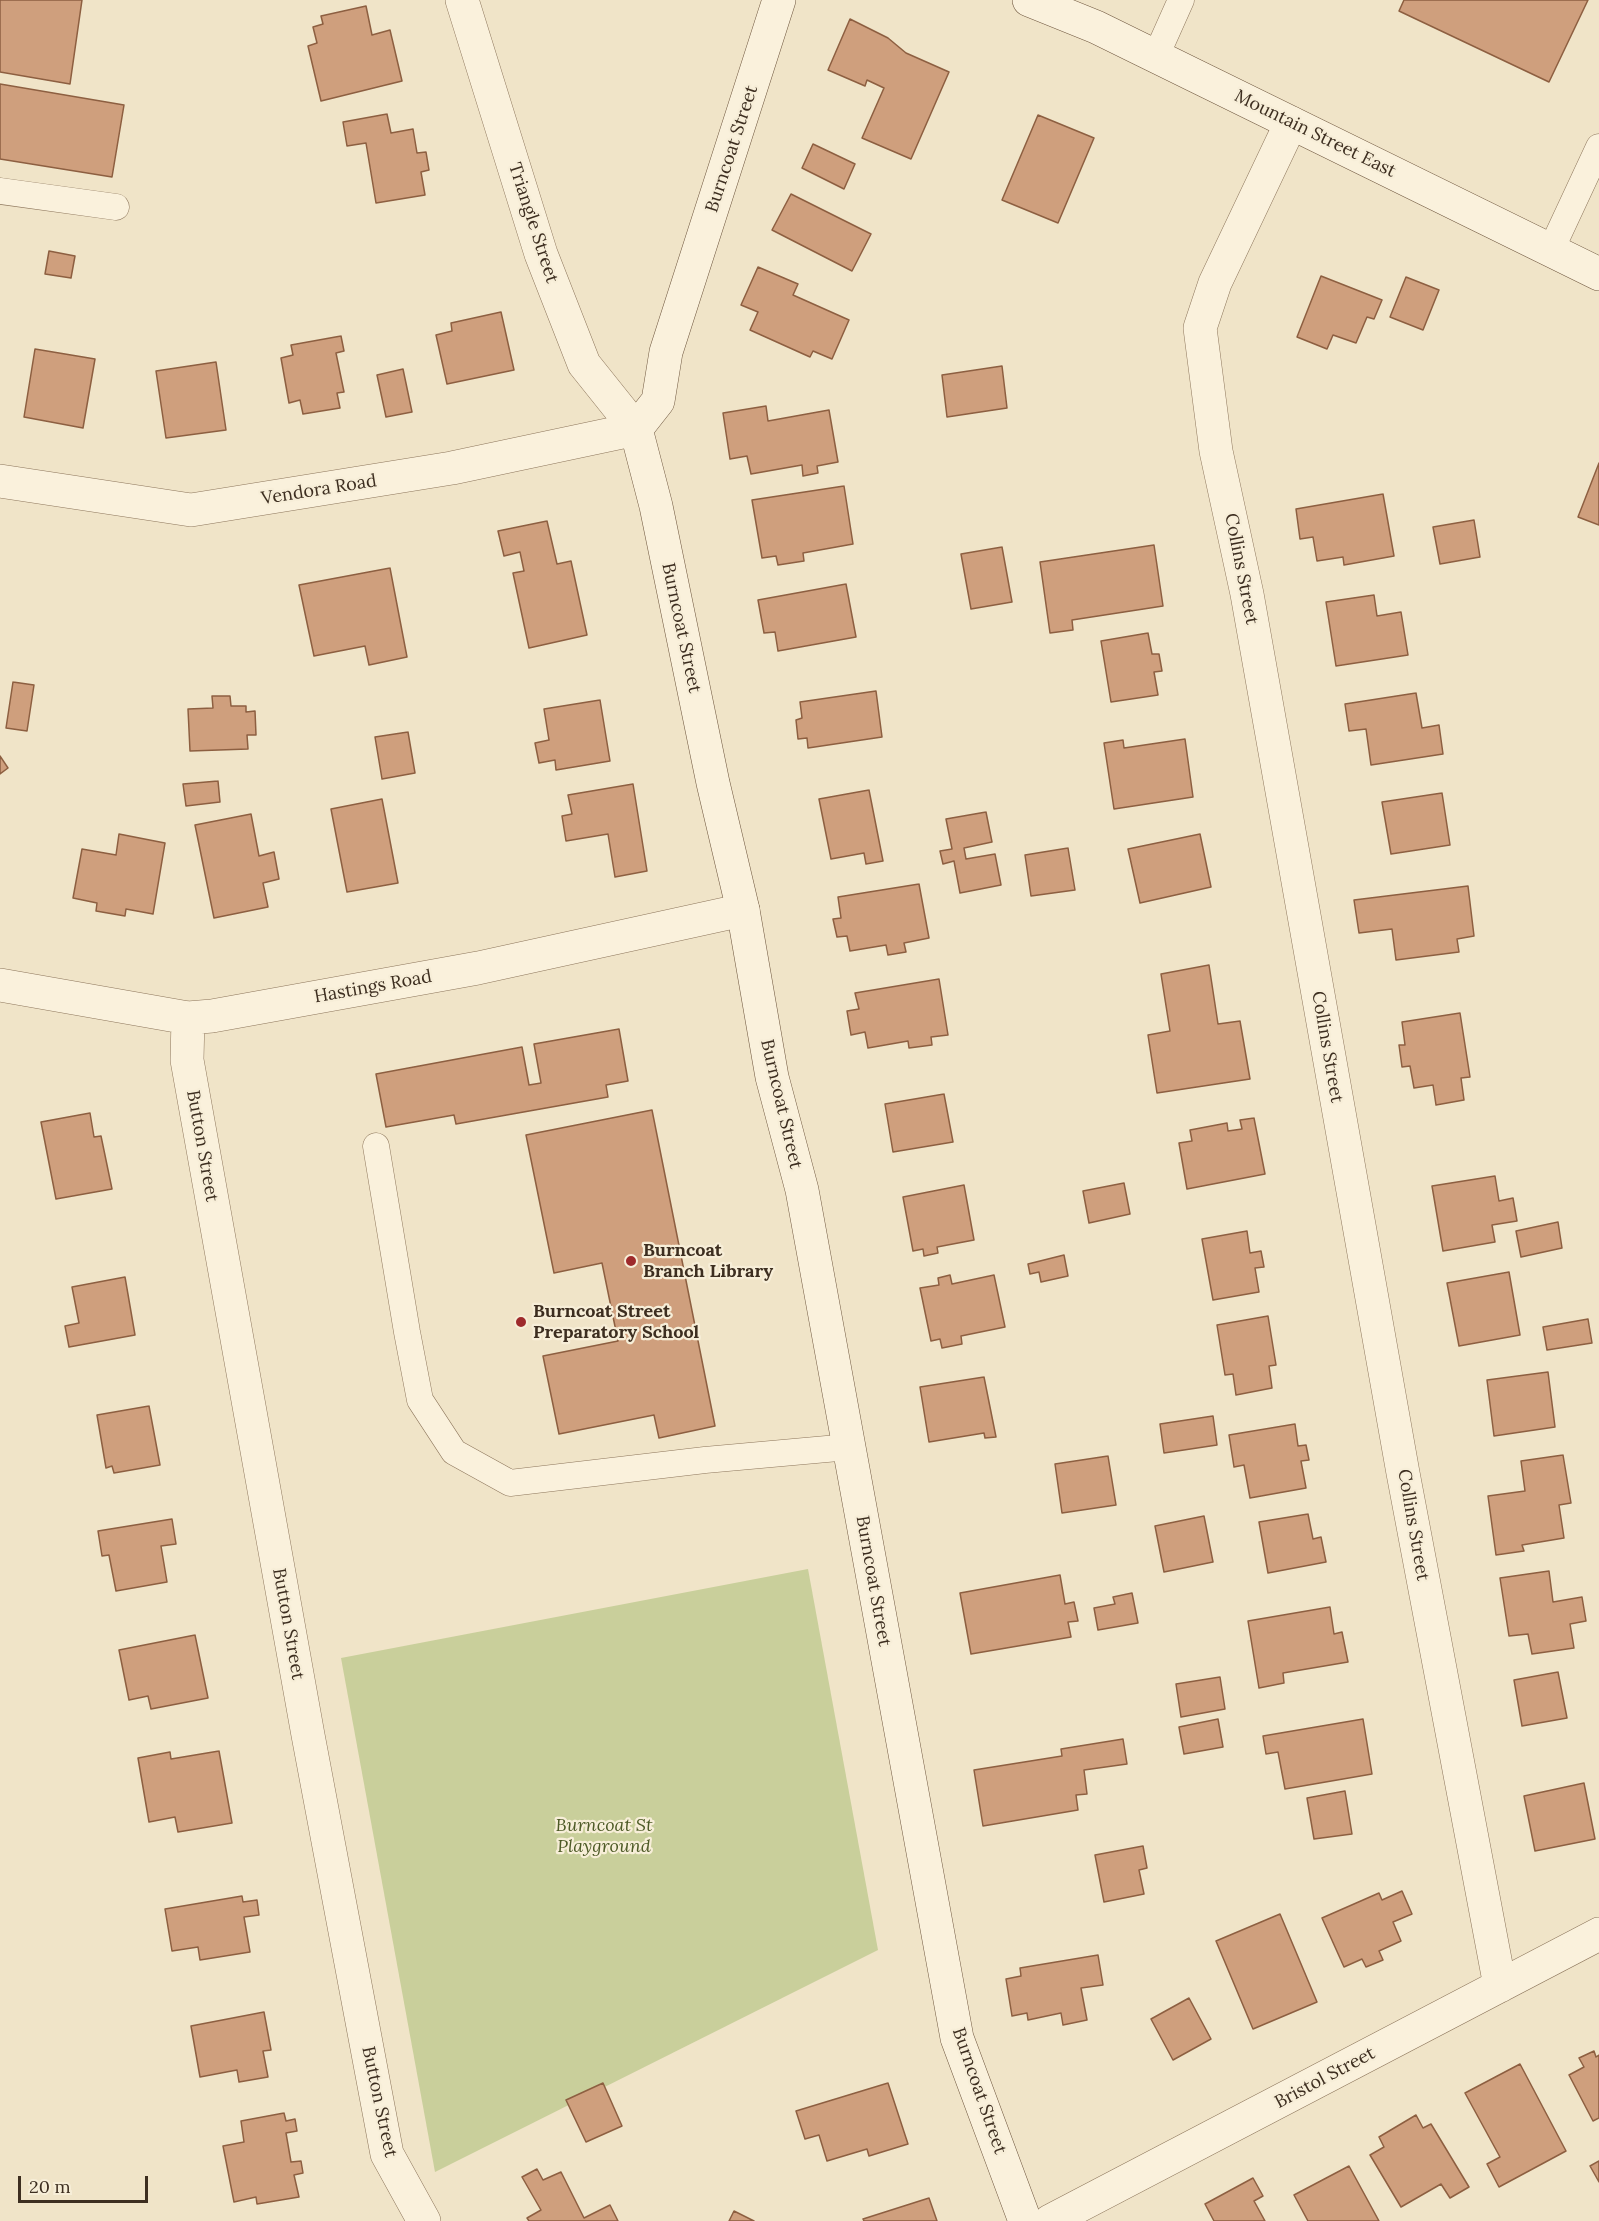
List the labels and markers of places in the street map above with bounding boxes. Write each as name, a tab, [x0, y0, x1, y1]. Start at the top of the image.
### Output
place label: Burncoat Branch Library	[643, 1240, 773, 1282]
marker: Burncoat Branch Library	[624, 1254, 638, 1268]
place label: Burncoat Street Preparatory School	[533, 1301, 699, 1344]
marker: Burncoat Street Preparatory School	[514, 1315, 528, 1329]

